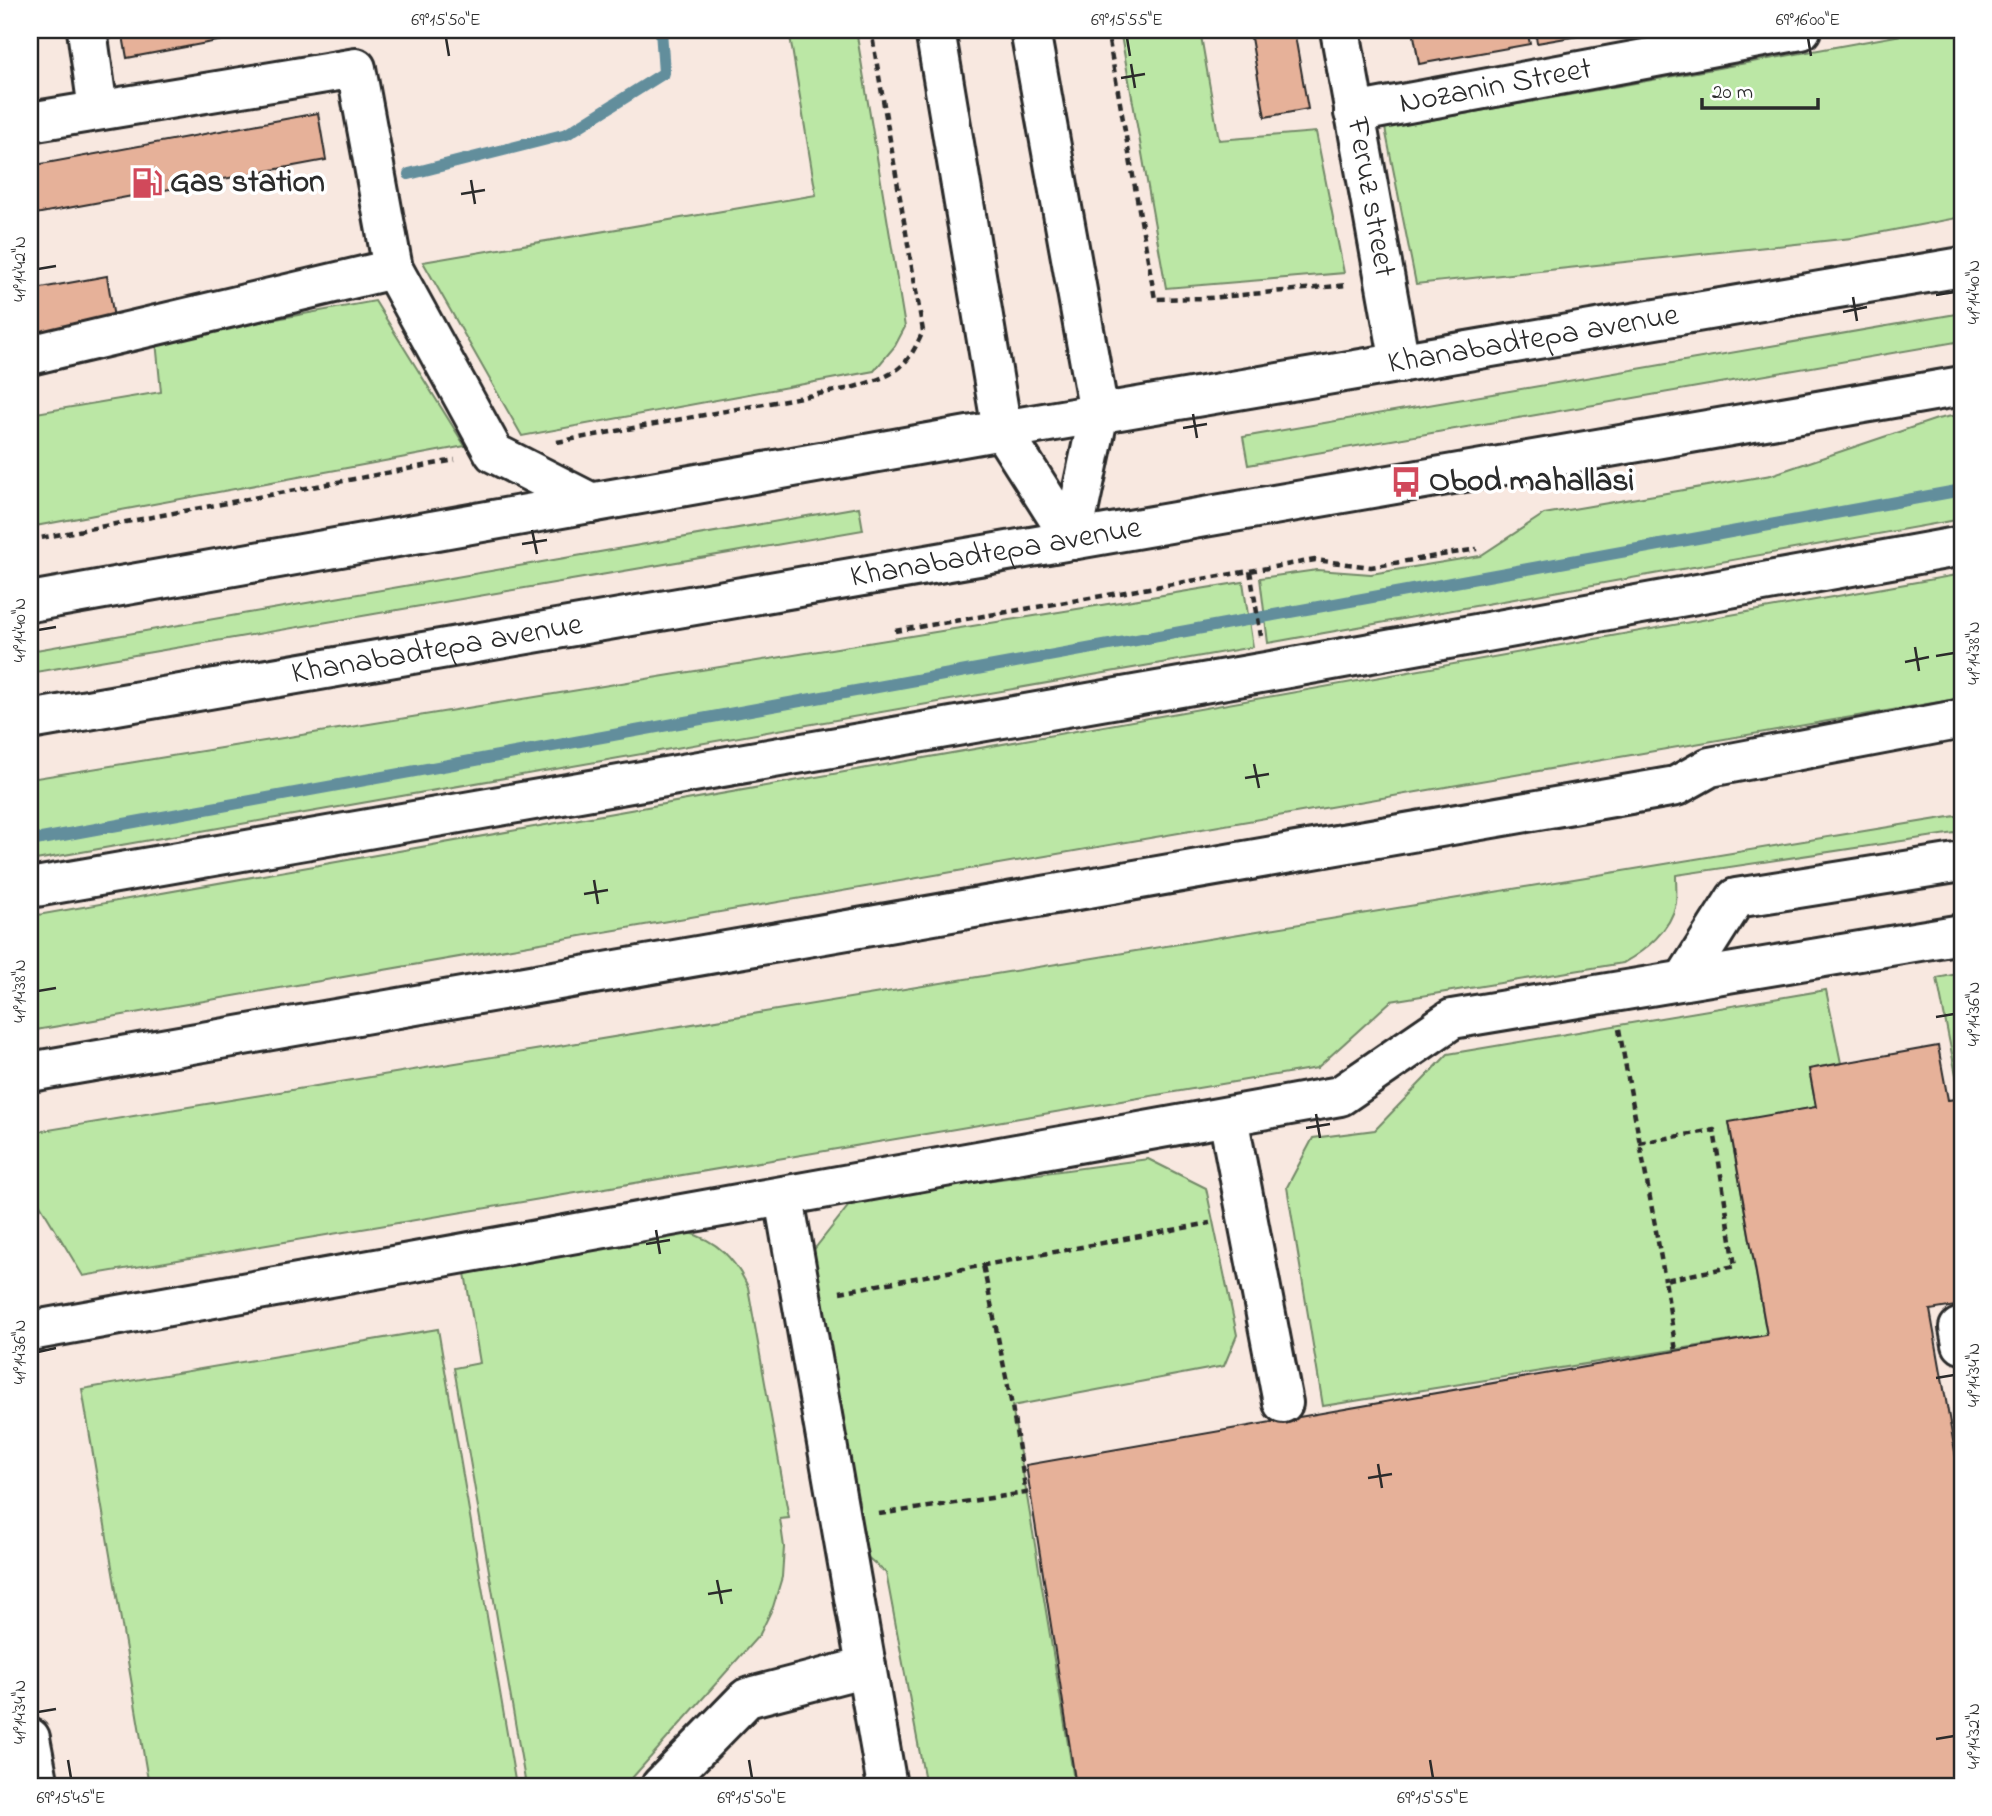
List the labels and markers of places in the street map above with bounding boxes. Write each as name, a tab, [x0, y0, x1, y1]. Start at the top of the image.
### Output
place label: Gas station	[170, 160, 325, 207]
fuel station icon: Gas station	[130, 166, 164, 200]
place label: Obod mahallasi	[1429, 459, 1634, 506]
bus stop icon: Obod mahallasi	[1389, 465, 1423, 499]

